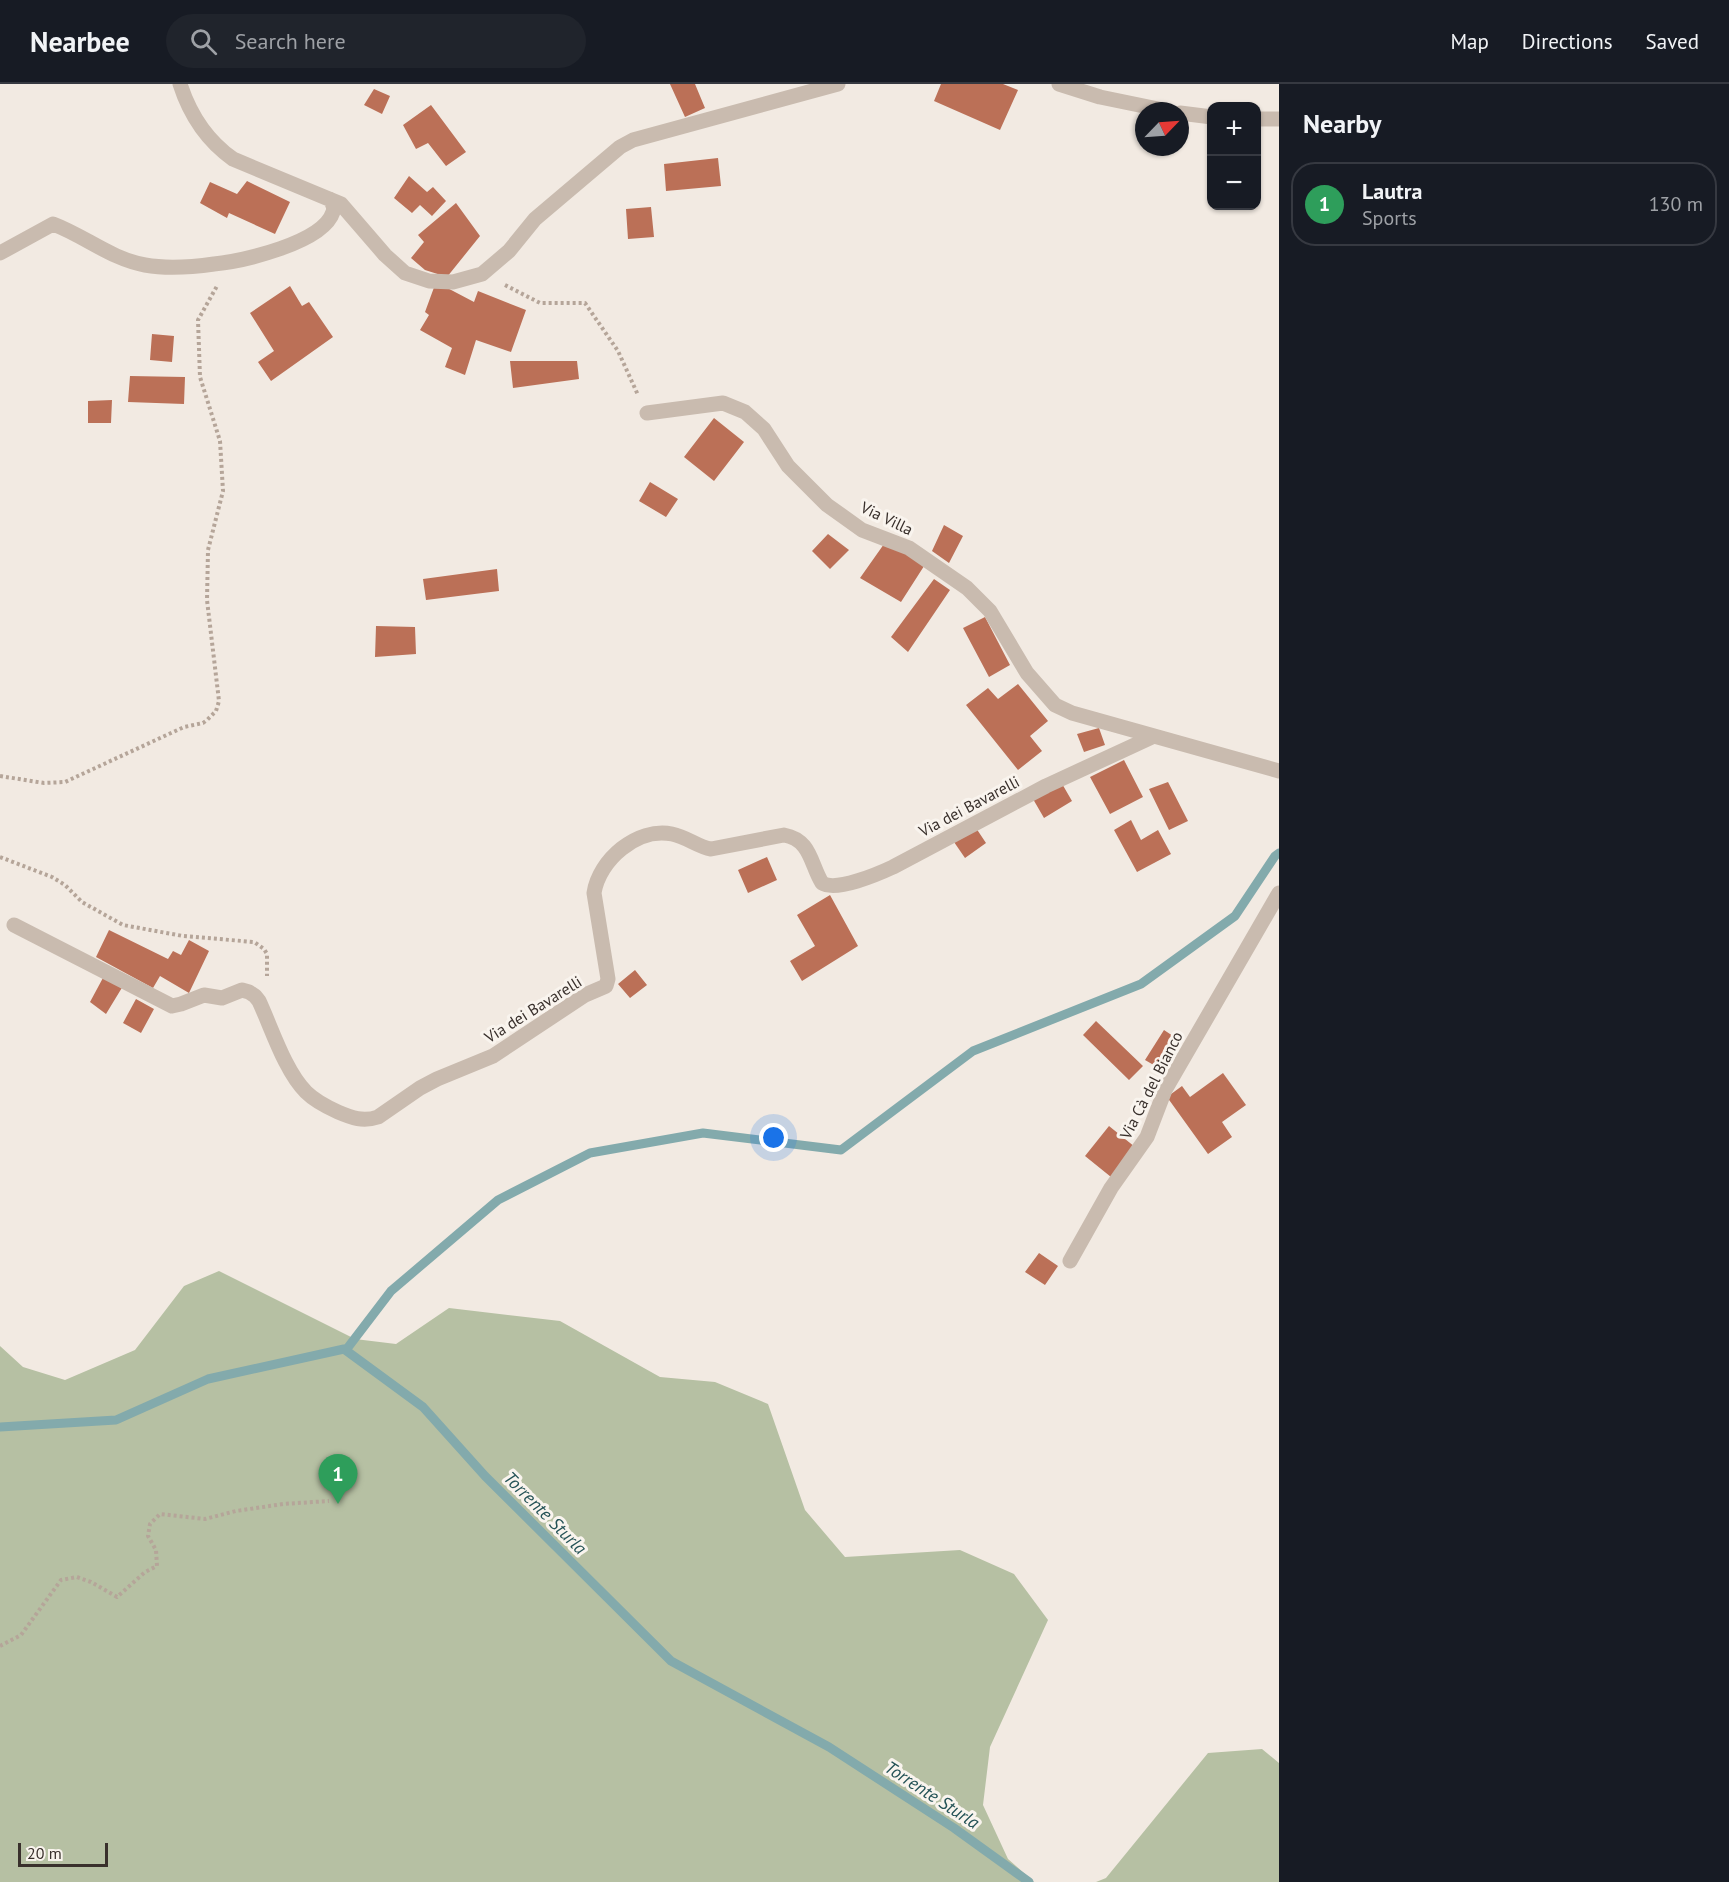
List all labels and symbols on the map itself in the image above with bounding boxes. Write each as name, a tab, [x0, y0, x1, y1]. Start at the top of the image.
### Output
north arrow	[1135, 102, 1189, 156]
street label: Via Villa	[857, 496, 916, 539]
street label: Via dei Bavarelli	[914, 771, 1023, 841]
street label: Via dei Bavarelli	[480, 971, 585, 1047]
street label: Via Cà del Bianco	[1115, 1028, 1187, 1143]
your location	[759, 1123, 788, 1152]
pin: 1	[318, 1454, 358, 1504]
water label: Torrente Sturla	[499, 1466, 592, 1559]
water label: Torrente Sturla	[881, 1755, 984, 1834]
scale bar	[18, 1840, 108, 1868]

